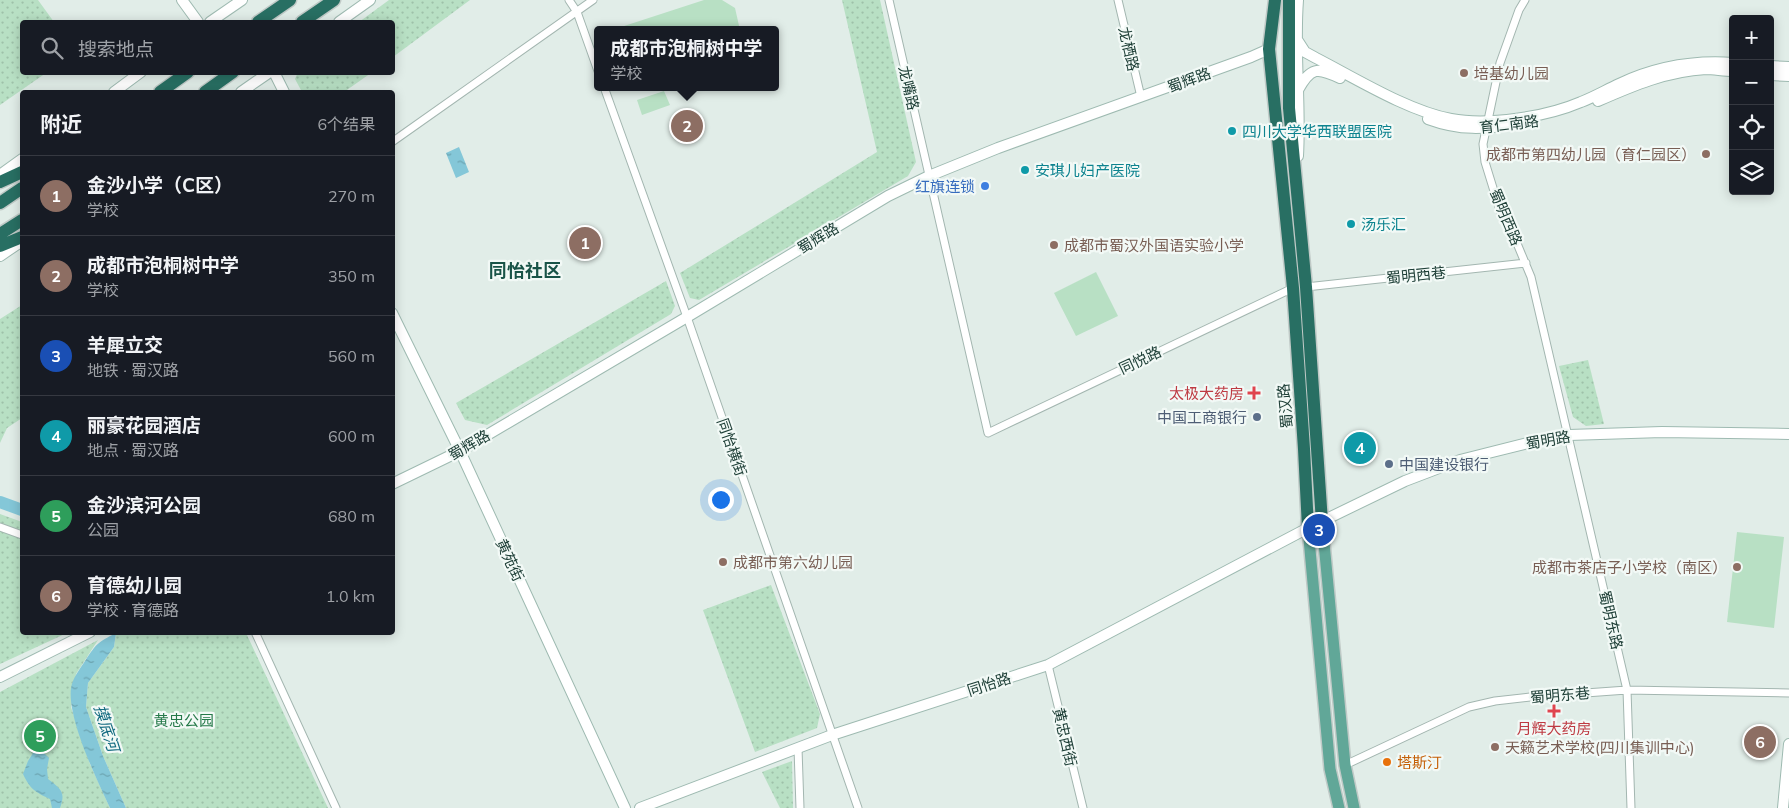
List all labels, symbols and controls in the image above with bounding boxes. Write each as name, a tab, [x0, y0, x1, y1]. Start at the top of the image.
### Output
map controls	[1729, 15, 1774, 195]
button: +	[1729, 15, 1774, 60]
search box	[20, 20, 395, 75]
street label: 龙栖路	[1115, 25, 1143, 73]
popup	[594, 26, 779, 91]
icon: search	[38, 34, 66, 62]
text: 成都市泡桐树中学	[610, 36, 763, 60]
text: 搜索地点	[78, 37, 154, 61]
button: −	[1729, 60, 1774, 105]
text: 学校	[610, 63, 643, 83]
street label: 蜀辉路	[1165, 63, 1213, 97]
street label: 龙嘴路	[895, 64, 923, 112]
place label: 培基幼儿园	[1474, 64, 1549, 83]
marker: 培基幼儿园	[1458, 67, 1470, 79]
button: locate	[1729, 105, 1774, 150]
pin: 2	[671, 107, 703, 145]
text: 附近	[40, 111, 82, 137]
street label: 育仁南路	[1478, 111, 1540, 137]
text: 6个结果	[317, 114, 375, 134]
place label: 四川大学华西联盟医院	[1242, 122, 1392, 141]
marker: 四川大学华西联盟医院	[1226, 125, 1238, 137]
place label: 成都市第四幼儿园（育仁园区）	[1486, 145, 1696, 164]
marker: 成都市第四幼儿园（育仁园区）	[1700, 148, 1712, 160]
button: layers	[1729, 150, 1774, 195]
place label: 安琪儿妇产医院	[1035, 161, 1140, 180]
marker: 安琪儿妇产医院	[1019, 164, 1031, 176]
text: 金沙小学（C区）	[87, 173, 233, 197]
place label: 红旗连锁	[915, 177, 975, 196]
marker: 红旗连锁	[979, 180, 991, 192]
text: 1	[51, 186, 61, 206]
text: 270 m	[328, 186, 375, 206]
street label: 蜀明西路	[1486, 186, 1526, 248]
text: 学校	[87, 200, 119, 220]
place label: 汤乐汇	[1361, 215, 1406, 234]
street label: 蜀辉路	[794, 218, 842, 258]
marker: 汤乐汇	[1345, 218, 1357, 230]
pin: 1	[569, 224, 601, 262]
place label: 成都市蜀汉外国语实验小学	[1064, 236, 1244, 255]
marker: 成都市蜀汉外国语实验小学	[1048, 239, 1060, 251]
text: 成都市泡桐树中学	[87, 253, 239, 277]
district label: 同怡社区	[489, 259, 561, 282]
street label: 蜀明西巷	[1385, 262, 1447, 288]
text: 2	[51, 266, 61, 286]
text: 350 m	[328, 266, 375, 286]
text: 学校	[87, 280, 119, 300]
text: 羊犀立交	[87, 333, 163, 357]
street label: 同悦路	[1116, 342, 1164, 378]
text: 3	[51, 346, 61, 366]
text: 560 m	[328, 346, 375, 366]
text: 地铁 · 蜀汉路	[87, 360, 179, 380]
street label: 蜀汉路	[1274, 383, 1296, 429]
place label: 太极大药房	[1169, 384, 1244, 403]
marker: 太极大药房	[1248, 387, 1260, 399]
place label: 中国工商银行	[1157, 408, 1247, 427]
marker: 中国工商银行	[1251, 411, 1263, 423]
text: 丽豪花园酒店	[87, 413, 201, 437]
street label: 同怡横街	[713, 416, 751, 478]
text: 4	[51, 426, 61, 446]
text: 600 m	[328, 426, 375, 446]
street label: 蜀辉路	[445, 426, 493, 464]
street label: 蜀明路	[1524, 427, 1572, 453]
pin: 4	[1344, 429, 1376, 467]
text: 地点 · 蜀汉路	[87, 440, 179, 460]
place label: 中国建设银行	[1399, 455, 1489, 474]
marker: 中国建设银行	[1383, 458, 1395, 470]
your location	[708, 487, 734, 513]
text: 金沙滨河公园	[87, 493, 201, 517]
text: 5	[51, 506, 61, 526]
text: 680 m	[328, 506, 375, 526]
pin: 3	[1303, 511, 1335, 549]
text: 公园	[87, 520, 119, 540]
street label: 黄苑街	[492, 536, 528, 584]
place label: 成都市第六幼儿园	[733, 553, 853, 572]
marker: 成都市第六幼儿园	[717, 556, 729, 568]
place label: 成都市茶店子小学校（南区）	[1532, 558, 1727, 577]
marker: 成都市茶店子小学校（南区）	[1731, 561, 1743, 573]
text: 育德幼儿园	[87, 573, 182, 597]
text: 6	[51, 586, 61, 606]
text: 1.0 km	[326, 586, 375, 606]
street label: 蜀明东路	[1595, 589, 1627, 651]
text: 学校 · 育德路	[87, 600, 179, 620]
street label: 同怡路	[965, 668, 1013, 700]
street label: 蜀明东巷	[1529, 683, 1591, 707]
water label: 摸底河	[90, 702, 125, 757]
marker: 月辉大药房	[1548, 705, 1560, 717]
street label: 黄忠西街	[1049, 706, 1081, 768]
park label: 黄忠公园	[154, 711, 214, 730]
pin: 5	[24, 717, 56, 755]
place label: 月辉大药房	[1516, 719, 1592, 738]
pin: 6	[1744, 723, 1776, 761]
place label: 天籁艺术学校(四川集训中心)	[1505, 738, 1695, 757]
marker: 天籁艺术学校(四川集训中心)	[1489, 741, 1501, 753]
place label: 塔斯汀	[1397, 753, 1442, 772]
marker: 塔斯汀	[1381, 756, 1393, 768]

